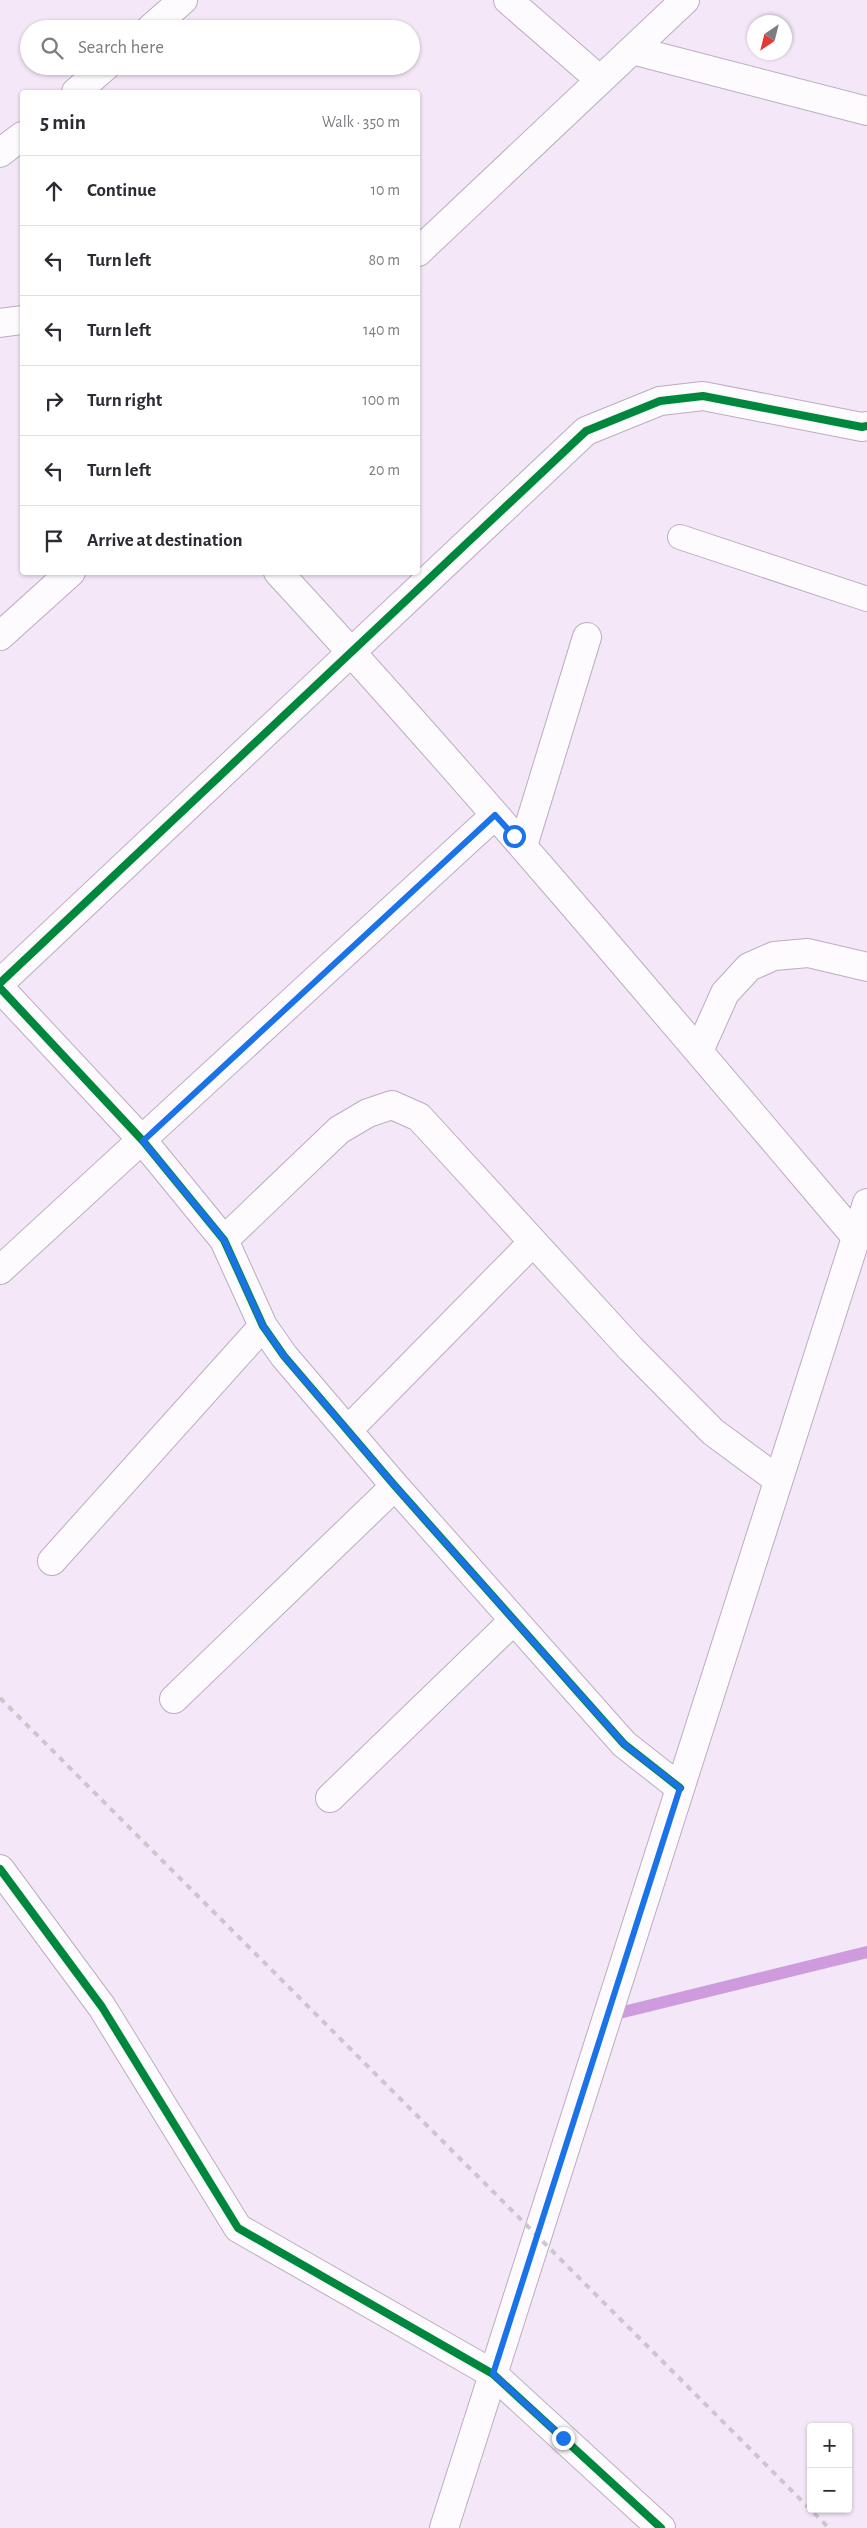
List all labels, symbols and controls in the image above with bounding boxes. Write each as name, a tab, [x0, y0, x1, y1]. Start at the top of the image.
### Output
north arrow	[747, 15, 792, 60]
search box	[20, 20, 420, 75]
icon: search	[38, 34, 66, 62]
text: Search here	[78, 38, 164, 57]
text: 5 min	[40, 112, 86, 133]
text: Walk · 350 m	[322, 114, 400, 130]
icon: ahead	[40, 177, 68, 205]
text: Continue	[87, 181, 156, 200]
text: 10 m	[371, 182, 400, 198]
icon: left	[40, 247, 68, 275]
text: Turn left	[87, 251, 151, 270]
text: 80 m	[369, 252, 400, 268]
icon: left	[40, 317, 68, 345]
text: Turn left	[87, 321, 151, 340]
text: 140 m	[363, 322, 400, 338]
icon: right	[40, 387, 68, 415]
text: Turn right	[87, 391, 162, 410]
text: 100 m	[362, 392, 400, 408]
icon: left	[40, 457, 68, 485]
text: Turn left	[87, 461, 151, 480]
text: 20 m	[369, 462, 400, 478]
icon: arrive	[40, 527, 68, 555]
text: Arrive at destination	[87, 531, 243, 550]
route start	[503, 825, 526, 848]
map controls	[807, 2423, 852, 2513]
button: +	[807, 2423, 852, 2468]
route end	[552, 2427, 575, 2450]
button: −	[807, 2468, 852, 2513]

